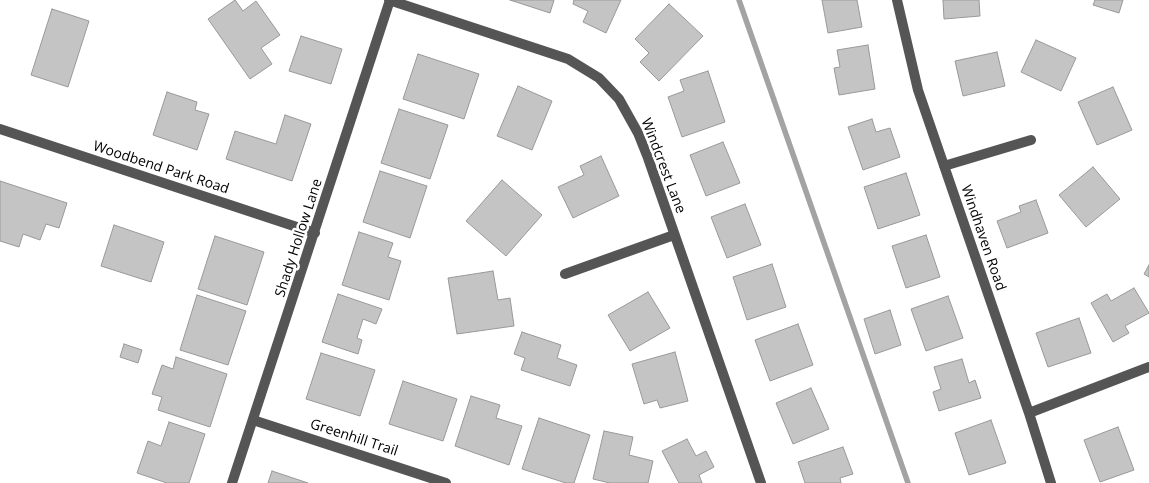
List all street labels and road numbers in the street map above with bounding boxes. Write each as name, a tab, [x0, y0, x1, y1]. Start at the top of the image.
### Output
street label: Windcrest Lane	[637, 116, 689, 216]
street label: Woodbend Park Road	[91, 138, 231, 198]
street label: Shady Hollow Lane	[272, 177, 326, 299]
street label: Windhaven Road	[957, 183, 1009, 293]
street label: Greenhill Trail	[308, 416, 400, 460]

